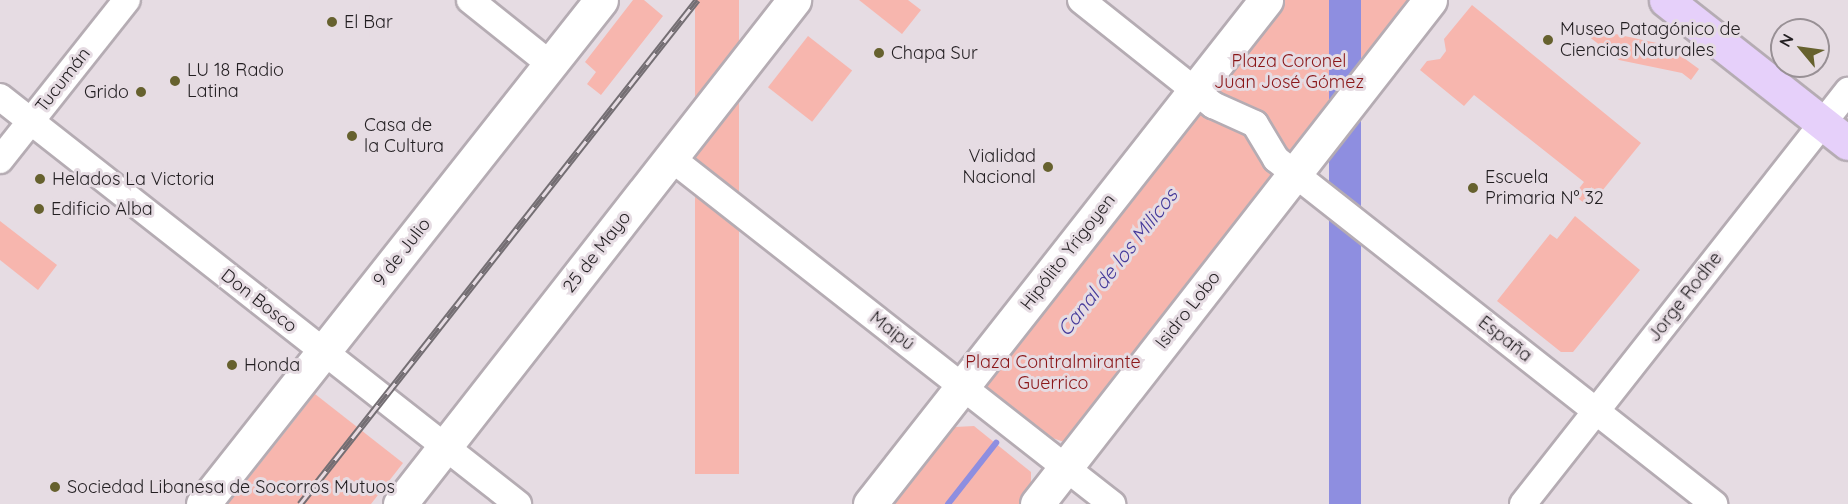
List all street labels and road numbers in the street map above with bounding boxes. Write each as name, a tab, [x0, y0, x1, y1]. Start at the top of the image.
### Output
street label: Tucumán	[31, 43, 95, 117]
street label: Hipólito Yrigoyen	[1016, 190, 1120, 314]
street label: 25 de Mayo	[558, 207, 636, 297]
street label: 9 de Julio	[369, 214, 435, 290]
street label: Jorge Rodhe	[1643, 248, 1727, 346]
street label: Don Bosco	[217, 265, 301, 337]
street label: Isidro Lobo	[1151, 267, 1225, 353]
street label: Maipú	[865, 307, 919, 355]
street label: España	[1474, 311, 1536, 367]

